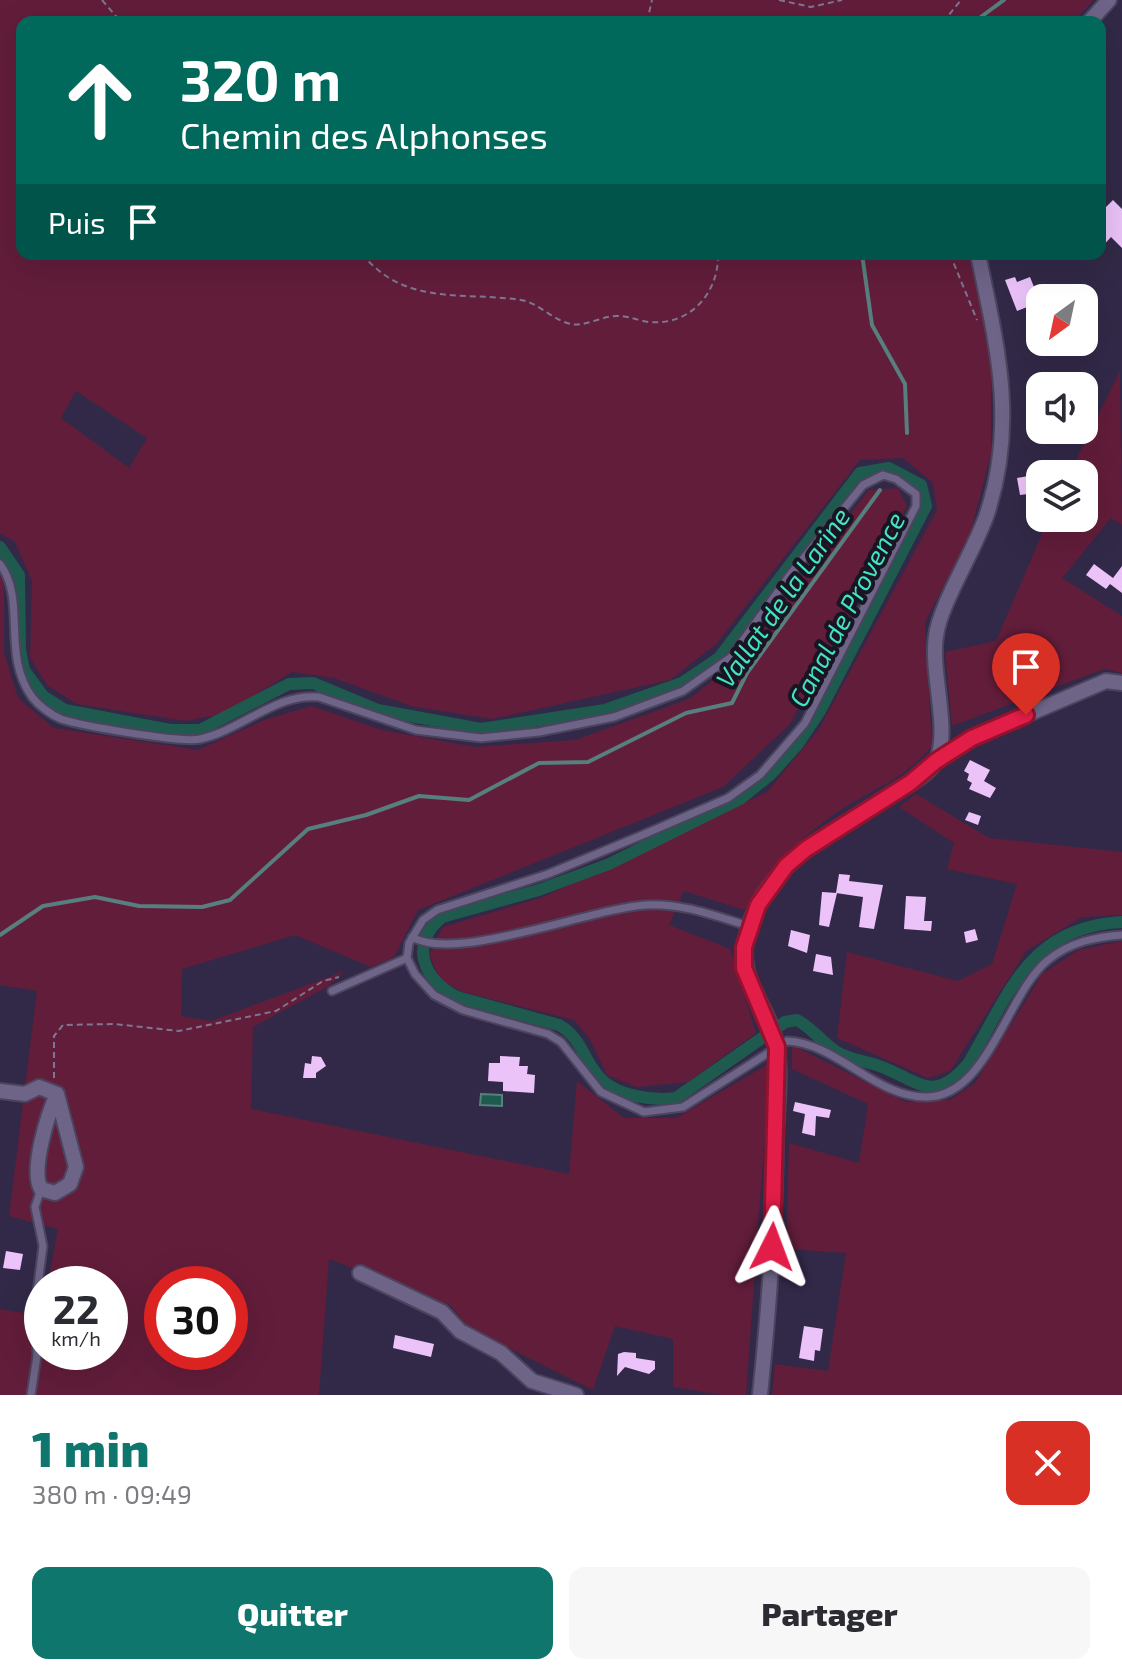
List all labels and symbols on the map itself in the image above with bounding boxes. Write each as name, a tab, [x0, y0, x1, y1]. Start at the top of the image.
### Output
north arrow	[1026, 284, 1098, 356]
water label: Vallat de la Larine	[708, 501, 856, 693]
water label: Canal de Provence	[782, 506, 910, 712]
pin	[992, 633, 1060, 715]
position arrow	[730, 1205, 814, 1289]
speed limit sign: 30	[144, 1266, 248, 1370]

